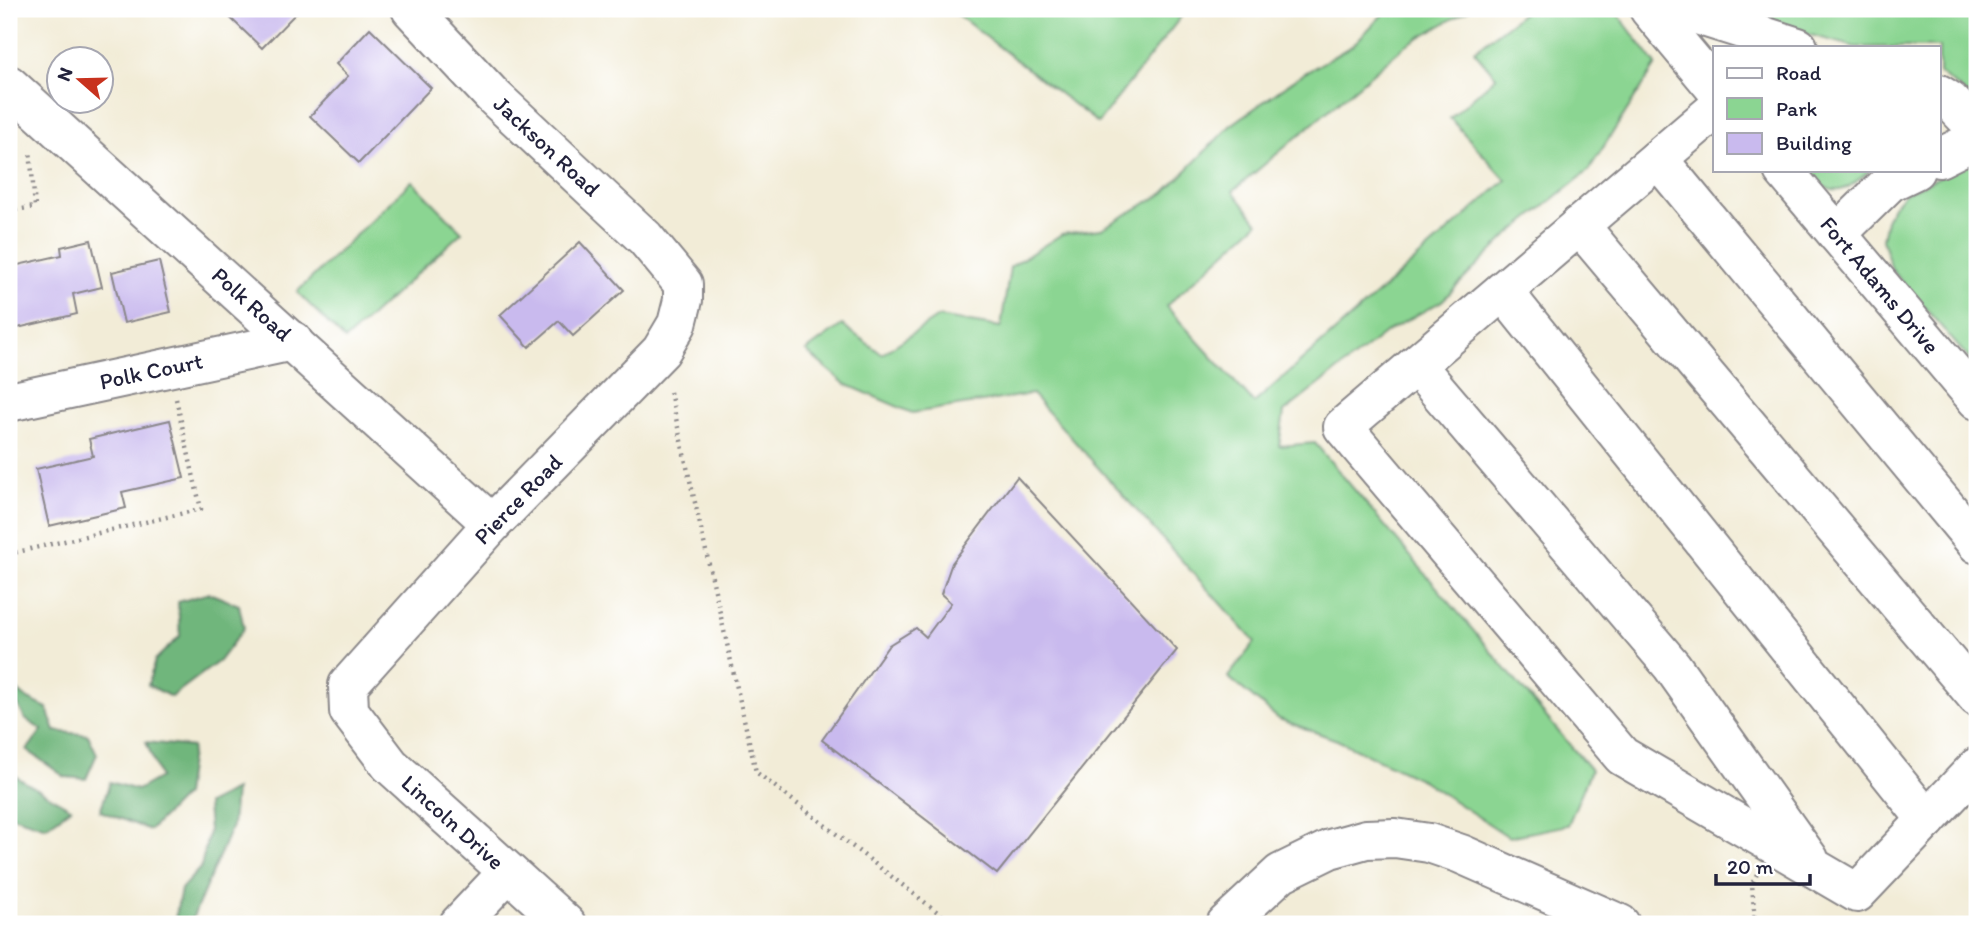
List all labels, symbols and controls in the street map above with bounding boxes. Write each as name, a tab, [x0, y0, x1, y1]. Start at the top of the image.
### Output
north arrow	[46, 46, 116, 116]
legend	[1713, 46, 1940, 172]
text: Road	[1776, 60, 1822, 85]
text: N	[51, 64, 77, 84]
street label: Jackson Road	[488, 90, 606, 202]
text: Park	[1776, 96, 1818, 121]
text: Building	[1776, 130, 1852, 155]
street label: Fort Adams Drive	[1814, 211, 1946, 359]
street label: Polk Road	[206, 261, 298, 348]
street label: Polk Court	[97, 346, 205, 396]
street label: Pierce Road	[468, 448, 568, 550]
street label: Lincoln Drive	[396, 769, 510, 875]
scale bar	[1716, 842, 1811, 886]
text: 20 m	[1727, 854, 1774, 879]

